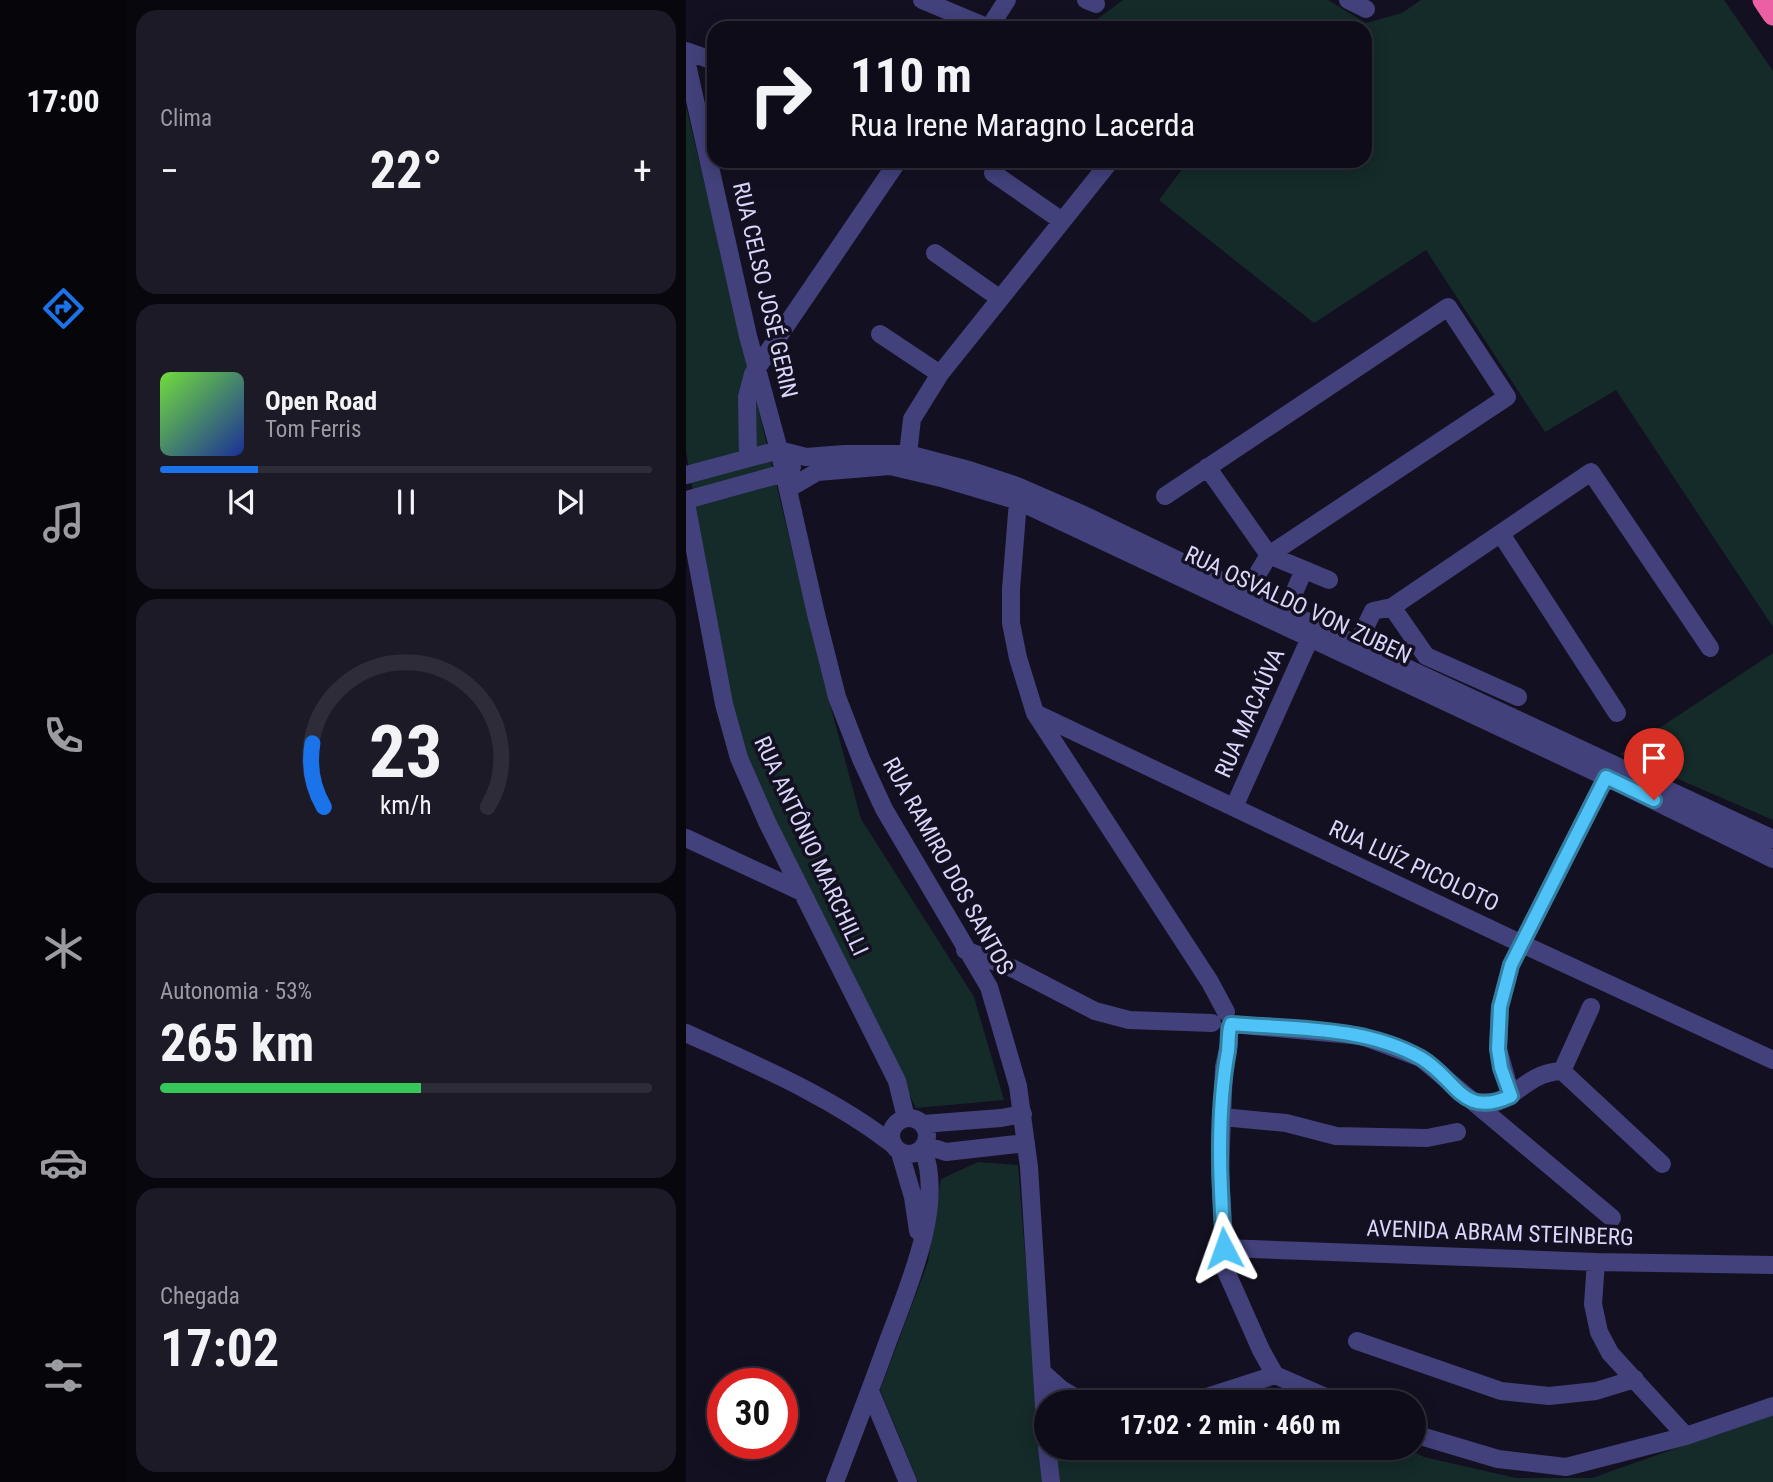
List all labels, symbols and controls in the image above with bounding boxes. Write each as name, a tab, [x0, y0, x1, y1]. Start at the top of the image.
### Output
text: 110 m	[850, 47, 972, 104]
icon: right	[735, 49, 826, 140]
text: 17:00	[26, 82, 100, 120]
text: Clima	[160, 105, 212, 132]
text: Rua Irene Maragno Lacerda	[850, 106, 1195, 144]
text: 22°	[370, 140, 442, 201]
text: −	[160, 149, 179, 193]
text: +	[633, 149, 652, 193]
street label: RUA CELSO JOSÉ GERIN	[727, 179, 804, 401]
icon: directions	[39, 284, 88, 333]
text: Open Road	[265, 386, 377, 416]
text: Tom Ferris	[265, 416, 361, 443]
icon: previous	[223, 483, 261, 521]
icon: pause	[387, 483, 425, 521]
icon: next	[551, 483, 589, 521]
icon: music	[39, 498, 88, 547]
street label: RUA OSVALDO VON ZUBEN	[1180, 541, 1416, 669]
street label: RUA MACAÚVA	[1209, 644, 1290, 782]
text: 23	[369, 709, 443, 795]
icon: phone	[39, 711, 88, 760]
pin	[1624, 728, 1684, 800]
street label: RUA ANTÔNIO MARCHILLI	[748, 732, 875, 960]
icon: arrive	[1635, 739, 1673, 777]
street label: RUA RAMIRO DOS SANTOS	[877, 753, 1019, 979]
text: km/h	[380, 791, 432, 820]
street label: RUA LUÍZ PICOLOTO	[1325, 814, 1504, 917]
icon: climate	[39, 924, 88, 973]
text: Autonomia · 53%	[160, 978, 312, 1005]
text: 265 km	[160, 1013, 314, 1074]
icon: car	[39, 1138, 88, 1187]
position arrow	[1187, 1211, 1261, 1285]
street label: AVENIDA ABRAM STEINBERG	[1366, 1215, 1634, 1251]
text: Chegada	[160, 1283, 240, 1310]
text: 17:02	[160, 1318, 279, 1379]
icon: filters	[39, 1351, 88, 1400]
speed limit sign: 30	[707, 1368, 798, 1459]
text: 17:02 · 2 min · 460 m	[1120, 1410, 1340, 1440]

